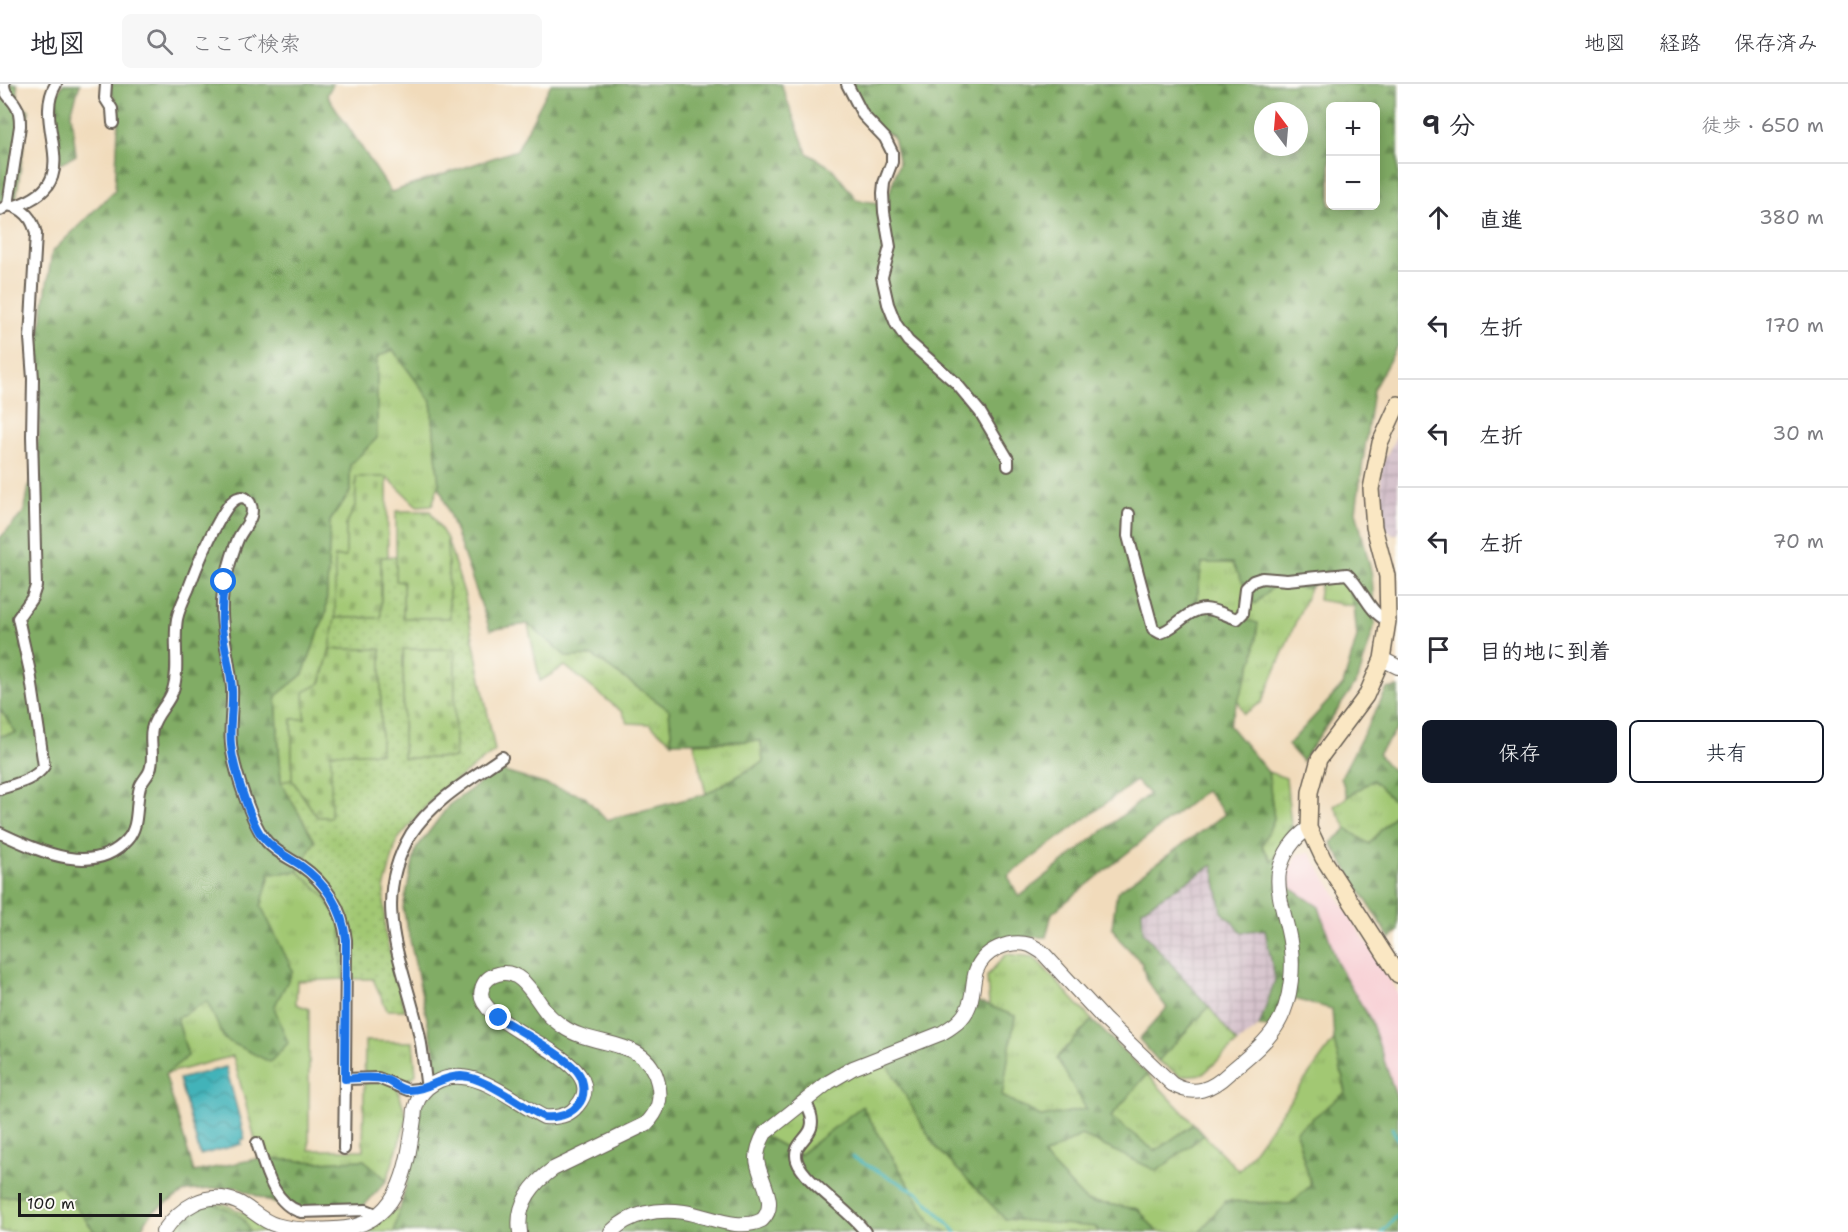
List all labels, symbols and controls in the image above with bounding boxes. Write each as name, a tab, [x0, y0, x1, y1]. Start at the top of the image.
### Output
search box	[122, 14, 542, 68]
text: 地図	[30, 24, 86, 62]
icon: search	[143, 25, 176, 58]
text: ここで検索	[191, 29, 301, 58]
text: 地図	[1584, 29, 1626, 57]
text: 経路	[1659, 29, 1701, 57]
text: 保存済み	[1734, 29, 1818, 57]
north arrow	[1254, 102, 1308, 156]
map controls	[1326, 102, 1380, 210]
button: +	[1326, 102, 1380, 156]
text: 9 分	[1422, 107, 1475, 142]
text: 徒歩 · 650 m	[1701, 112, 1824, 138]
button: −	[1326, 156, 1380, 210]
icon: ahead	[1422, 201, 1455, 234]
text: 380 m	[1759, 204, 1824, 230]
text: 直進	[1479, 205, 1523, 234]
icon: left	[1422, 309, 1455, 342]
text: 170 m	[1765, 312, 1824, 338]
text: 左折	[1479, 313, 1523, 342]
icon: left	[1422, 417, 1455, 450]
text: 30 m	[1772, 420, 1824, 446]
text: 左折	[1479, 421, 1523, 450]
icon: left	[1422, 525, 1455, 558]
text: 70 m	[1772, 528, 1824, 554]
text: 左折	[1479, 529, 1523, 558]
route start	[210, 568, 236, 594]
icon: arrive	[1422, 633, 1455, 666]
text: 目的地に到着	[1479, 637, 1611, 666]
button: 保存	[1422, 720, 1617, 783]
button: 共有	[1629, 720, 1824, 783]
route end	[485, 1004, 511, 1030]
scale bar	[18, 1190, 162, 1218]
text: 100 m	[27, 1193, 75, 1214]

